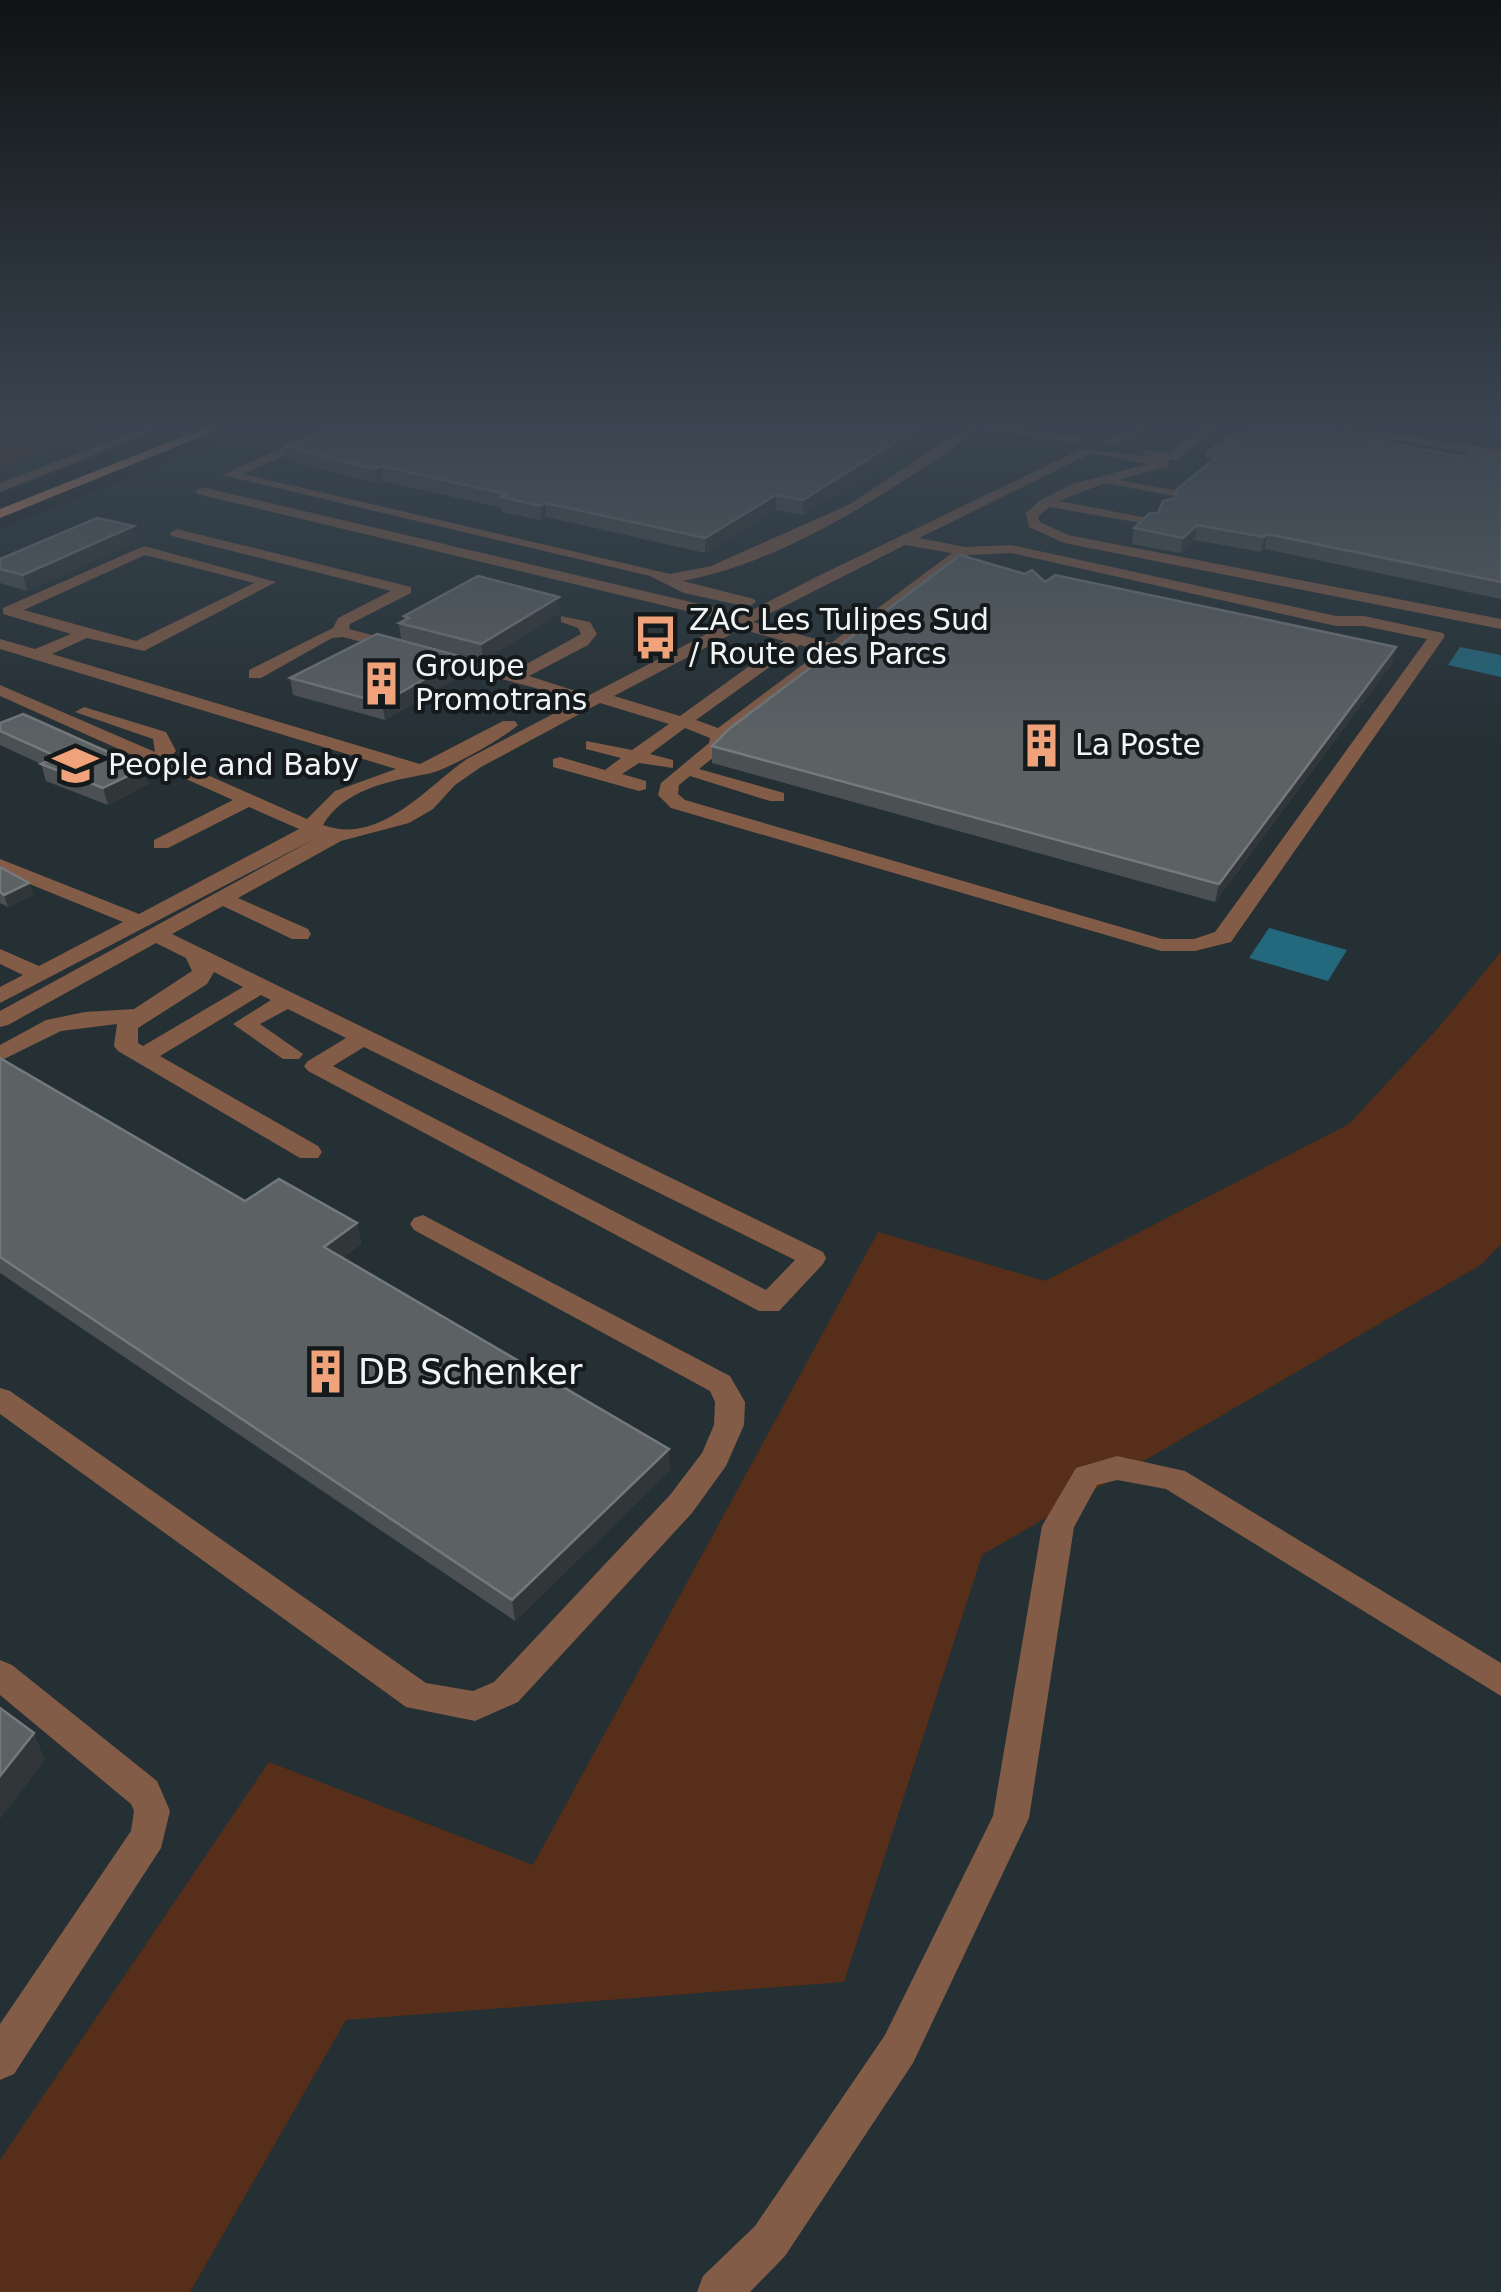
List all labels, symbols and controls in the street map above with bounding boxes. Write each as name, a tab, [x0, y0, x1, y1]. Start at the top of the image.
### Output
place label: ZAC Les Tulipes Sud / Route des Parcs	[689, 602, 989, 671]
bus stop icon: ZAC Les Tulipes Sud / Route des Parcs	[632, 613, 680, 661]
place label: Groupe Promotrans	[415, 648, 587, 717]
building icon: Groupe Promotrans	[358, 659, 406, 707]
building icon: La Poste	[1018, 721, 1066, 769]
place label: La Poste	[1075, 727, 1201, 762]
school or university icon: People and Baby	[51, 741, 99, 789]
place label: People and Baby	[108, 747, 359, 782]
building icon: DB Schenker	[301, 1348, 349, 1396]
place label: DB Schenker	[358, 1352, 583, 1392]

